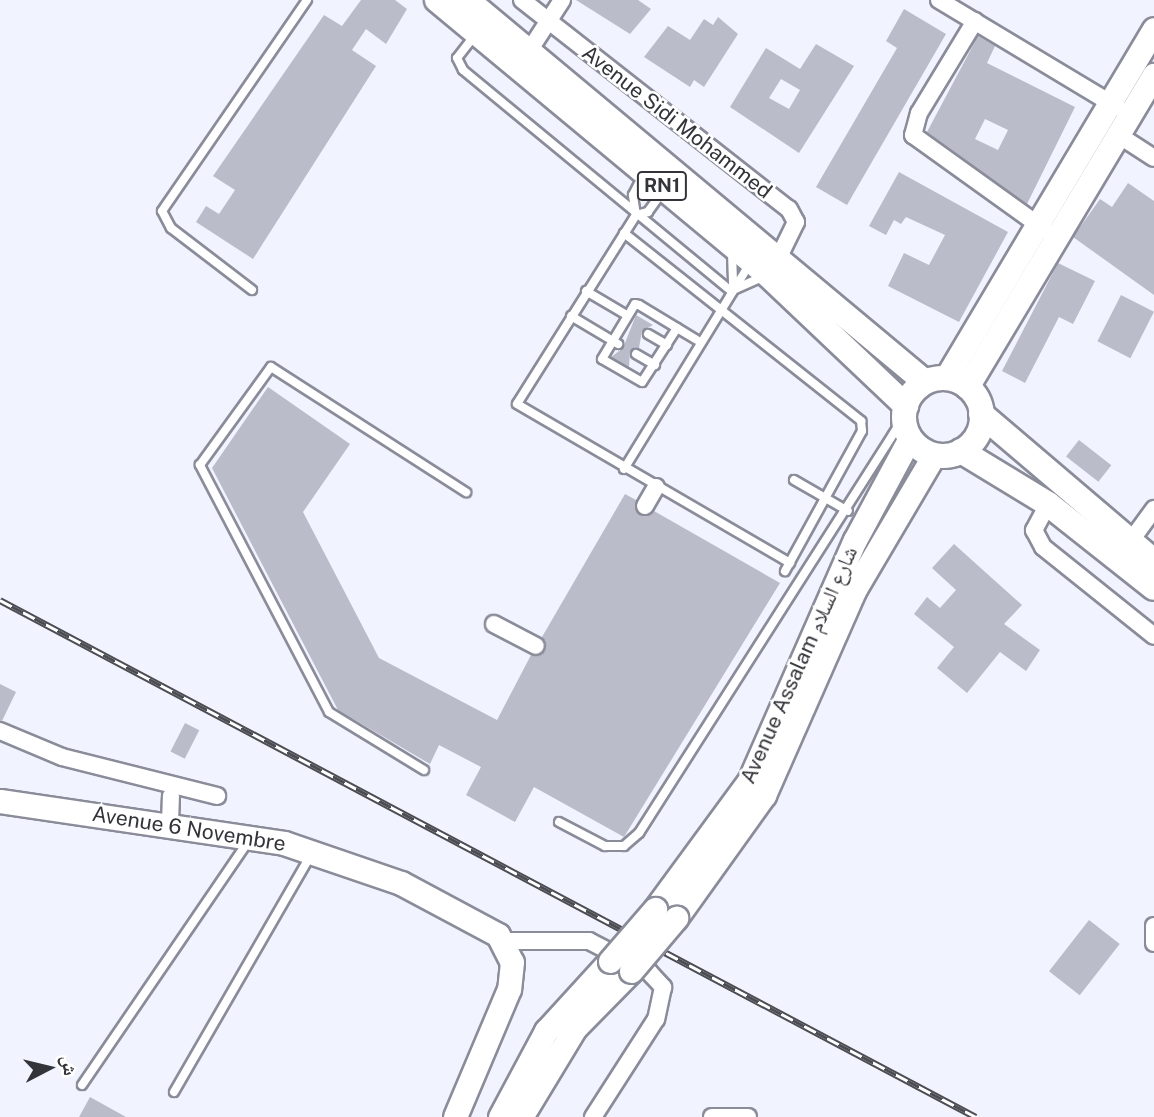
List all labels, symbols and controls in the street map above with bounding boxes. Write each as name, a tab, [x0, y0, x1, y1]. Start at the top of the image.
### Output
street label: Avenue Sidi Mohammed	[577, 40, 777, 204]
road number: RN1	[636, 170, 688, 202]
street label: Avenue Assalam شارع السلام	[735, 542, 863, 788]
street label: Avenue 6 Novembre	[90, 801, 288, 857]
north arrow	[14, 1033, 84, 1103]
text: ش	[58, 1054, 82, 1077]

